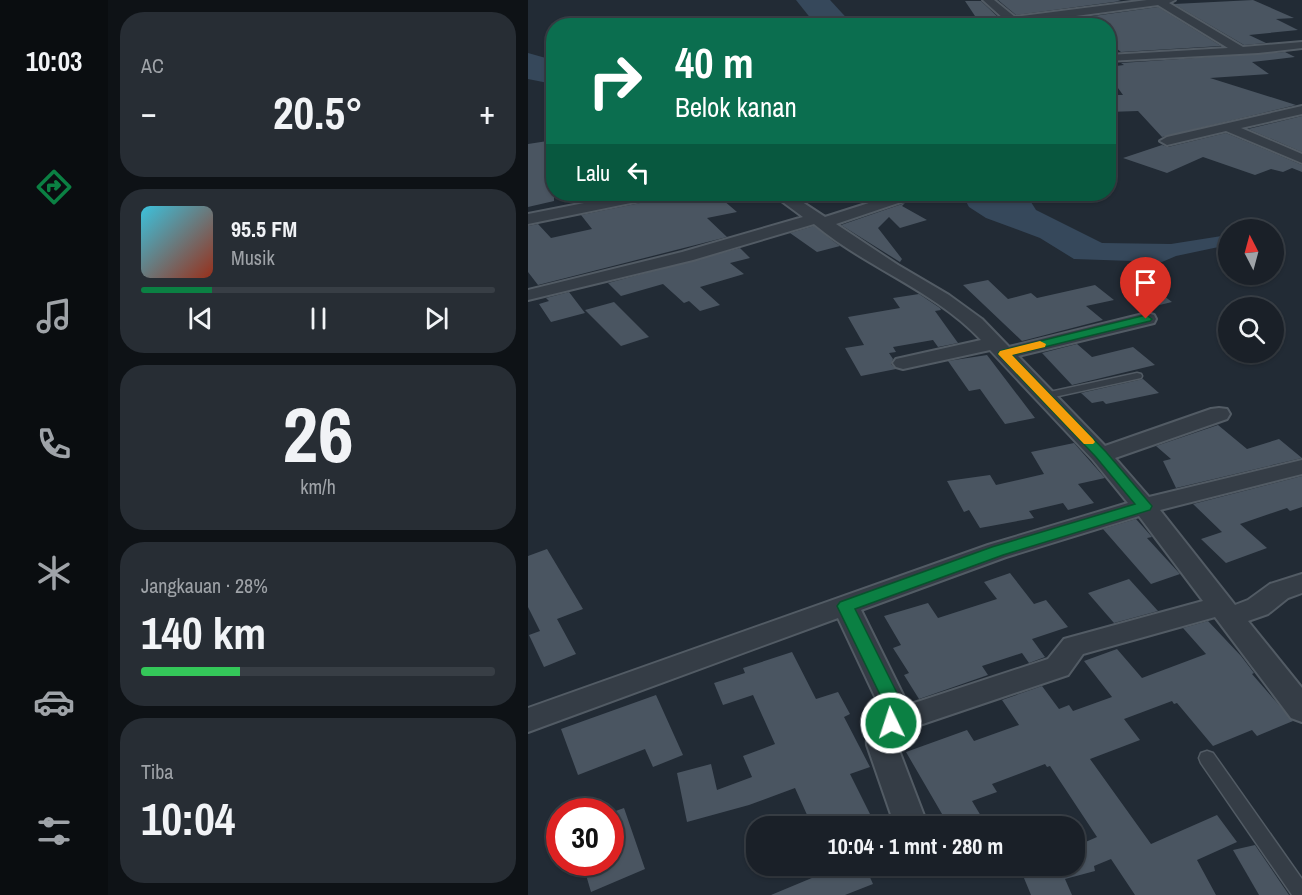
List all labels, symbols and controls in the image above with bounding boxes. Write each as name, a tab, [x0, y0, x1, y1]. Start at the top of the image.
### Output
text: 40 m	[675, 35, 754, 91]
icon: right	[576, 42, 654, 120]
text: 10:03	[26, 43, 82, 79]
text: AC	[141, 52, 164, 79]
text: 20.5°	[273, 82, 363, 143]
text: Belok kanan	[675, 89, 797, 125]
text: −	[141, 90, 157, 134]
text: +	[479, 90, 495, 134]
icon: left	[622, 156, 655, 189]
text: Lalu	[576, 158, 610, 188]
icon: directions	[33, 166, 75, 208]
text: 95.5 FM	[231, 214, 297, 244]
north arrow	[1218, 219, 1284, 285]
map controls	[1218, 219, 1284, 363]
text: Musik	[231, 244, 275, 271]
pin	[1120, 257, 1171, 319]
icon: arrive	[1129, 266, 1162, 299]
icon: music	[33, 295, 75, 337]
button: search	[1218, 297, 1284, 363]
icon: previous	[184, 302, 217, 335]
icon: pause	[302, 302, 335, 335]
icon: next	[420, 302, 453, 335]
text: 26	[282, 381, 354, 486]
icon: phone	[33, 423, 75, 465]
text: km/h	[300, 473, 336, 500]
icon: climate	[33, 552, 75, 594]
text: Jangkauan · 28%	[141, 572, 268, 599]
text: 140 km	[141, 602, 266, 663]
icon: car	[33, 681, 75, 723]
position arrow	[859, 691, 923, 755]
text: Tiba	[141, 758, 173, 785]
text: 10:04	[141, 788, 235, 849]
speed limit sign: 30	[546, 798, 624, 876]
icon: filters	[33, 810, 75, 852]
text: 10:04 · 1 mnt · 280 m	[828, 831, 1003, 861]

